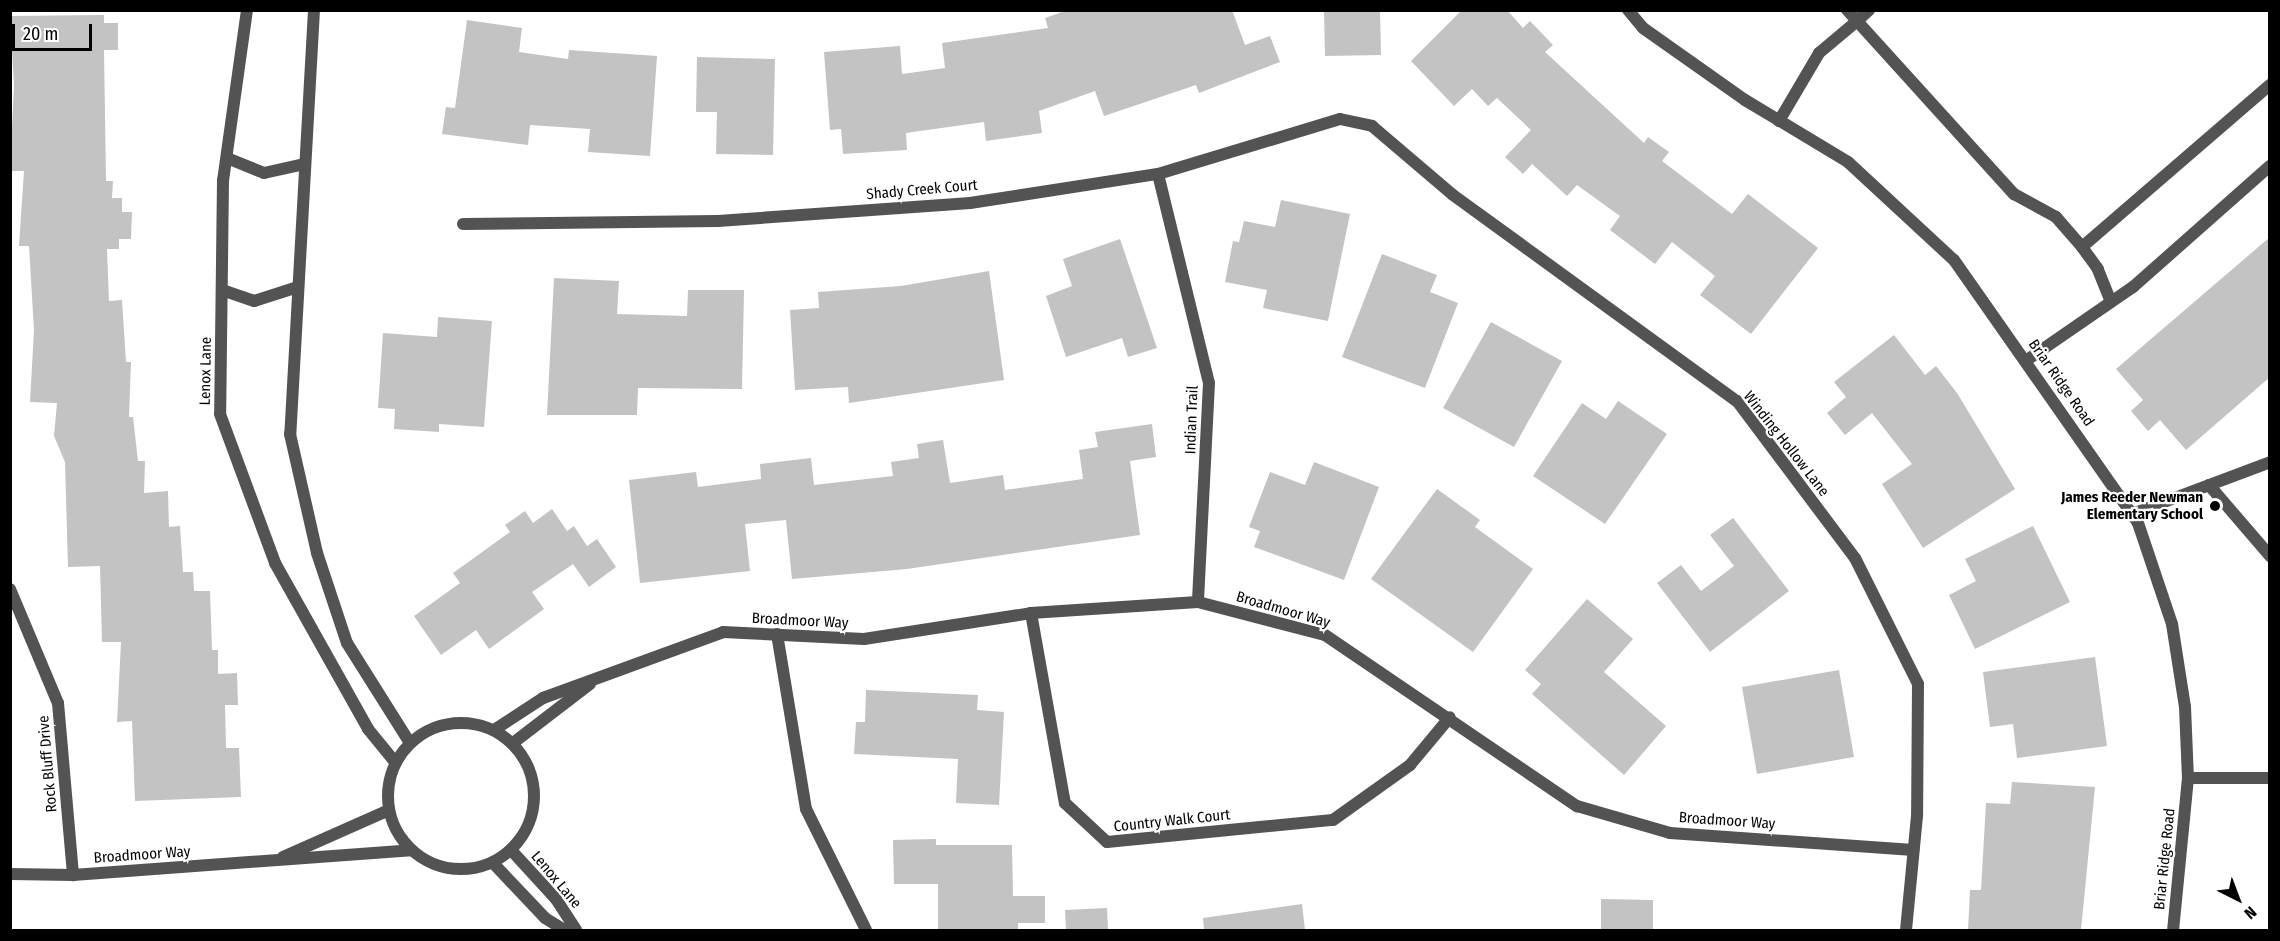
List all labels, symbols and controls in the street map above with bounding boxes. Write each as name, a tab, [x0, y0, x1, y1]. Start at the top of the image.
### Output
scale bar	[15, 12, 94, 50]
text: 20 m	[23, 23, 58, 45]
street label: Shady Creek Court	[866, 176, 978, 204]
street label: Briar Ridge Road	[2024, 336, 2098, 430]
street label: Lenox Lane	[196, 337, 216, 405]
street label: Indian Trail	[1182, 385, 1202, 455]
street label: Winding Hollow Lane	[1739, 388, 1833, 500]
place label: James Reeder Newman Elementary School	[2061, 488, 2203, 523]
marker: James Reeder Newman Elementary School	[2208, 499, 2222, 513]
street label: Broadmoor Way	[1234, 588, 1332, 632]
street label: Broadmoor Way	[751, 609, 849, 633]
street label: Rock Bluff Drive	[35, 715, 61, 813]
street label: Country Walk Court	[1113, 806, 1231, 836]
street label: Briar Ridge Road	[2151, 807, 2179, 911]
street label: Broadmoor Way	[1678, 809, 1776, 833]
street label: Broadmoor Way	[93, 843, 191, 867]
street label: Lenox Lane	[527, 848, 585, 912]
north arrow	[2208, 869, 2268, 929]
text: N	[2240, 902, 2260, 923]

